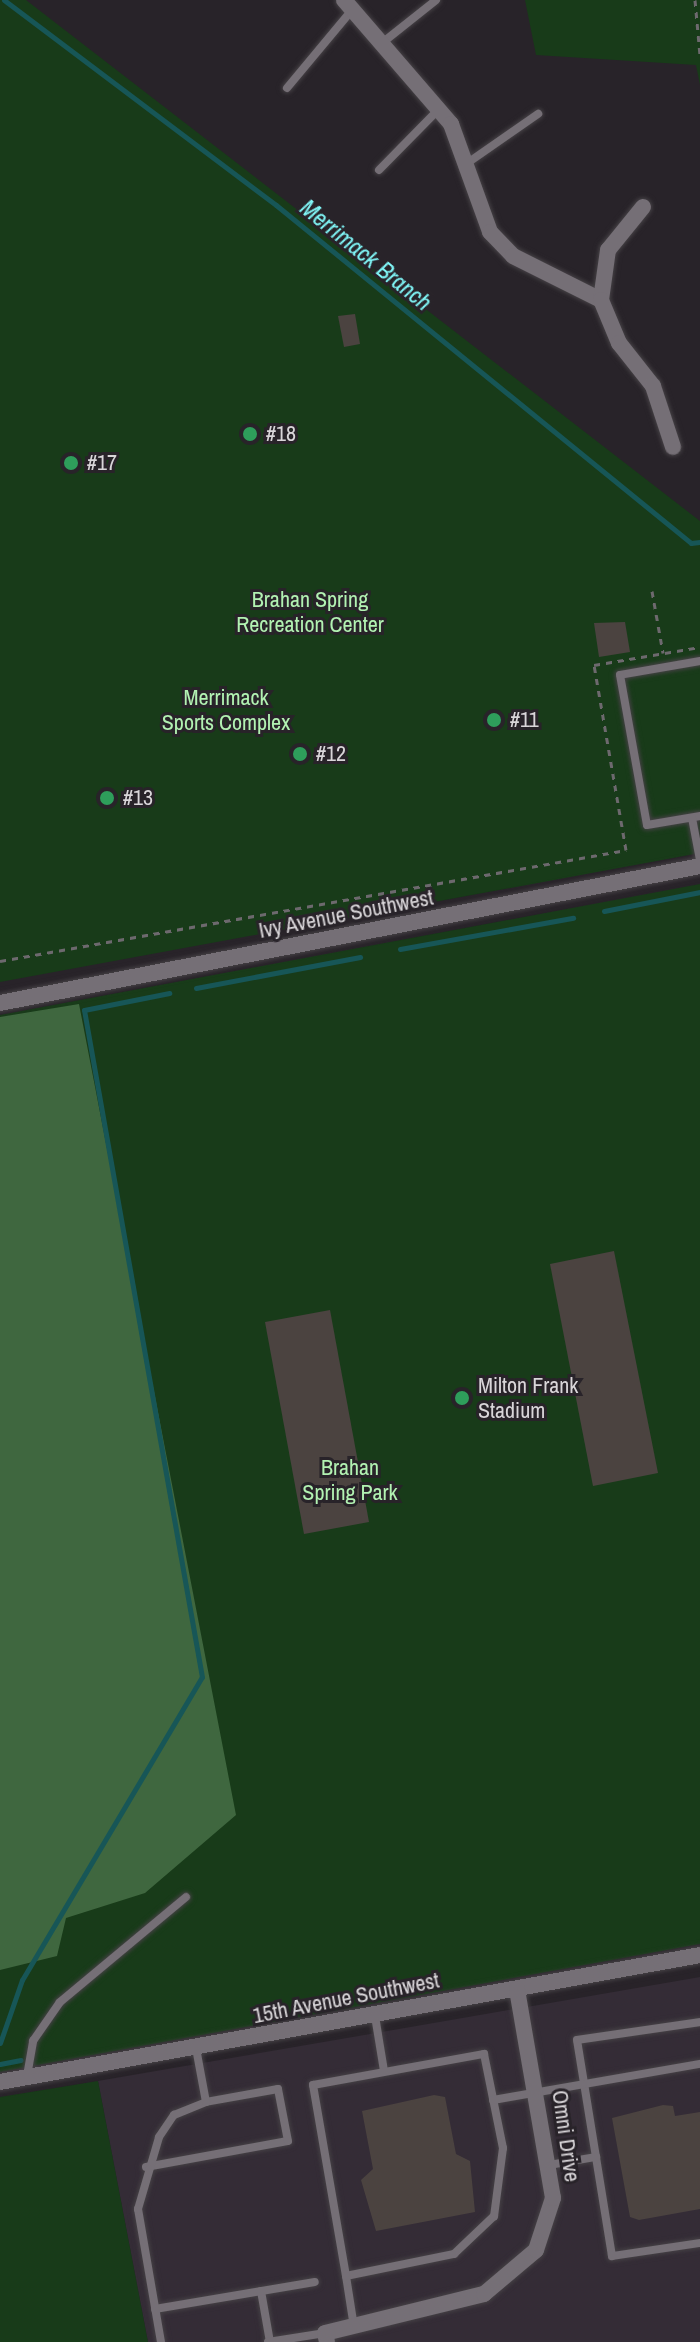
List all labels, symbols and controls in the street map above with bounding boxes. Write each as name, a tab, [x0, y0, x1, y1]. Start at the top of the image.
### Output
water label: Merrimack Branch	[294, 193, 438, 317]
place label: #18	[266, 421, 296, 447]
marker: #18	[241, 425, 259, 443]
place label: #17	[87, 450, 117, 476]
marker: #17	[62, 454, 80, 472]
park label: Brahan Spring Recreation Center	[236, 586, 384, 638]
park label: Merrimack Sports Complex	[162, 684, 290, 736]
place label: #11	[510, 707, 539, 733]
marker: #11	[485, 711, 503, 729]
place label: #12	[316, 741, 346, 767]
marker: #12	[291, 745, 309, 763]
place label: #13	[123, 785, 153, 811]
marker: #13	[98, 789, 116, 807]
street label: Ivy Avenue Southwest	[256, 884, 436, 944]
place label: Milton Frank Stadium	[478, 1372, 578, 1424]
marker: Milton Frank Stadium	[453, 1389, 471, 1407]
park label: Brahan Spring Park	[302, 1454, 398, 1506]
street label: 15th Avenue Southwest	[250, 1967, 442, 2029]
street label: Omni Drive	[547, 2088, 585, 2184]

